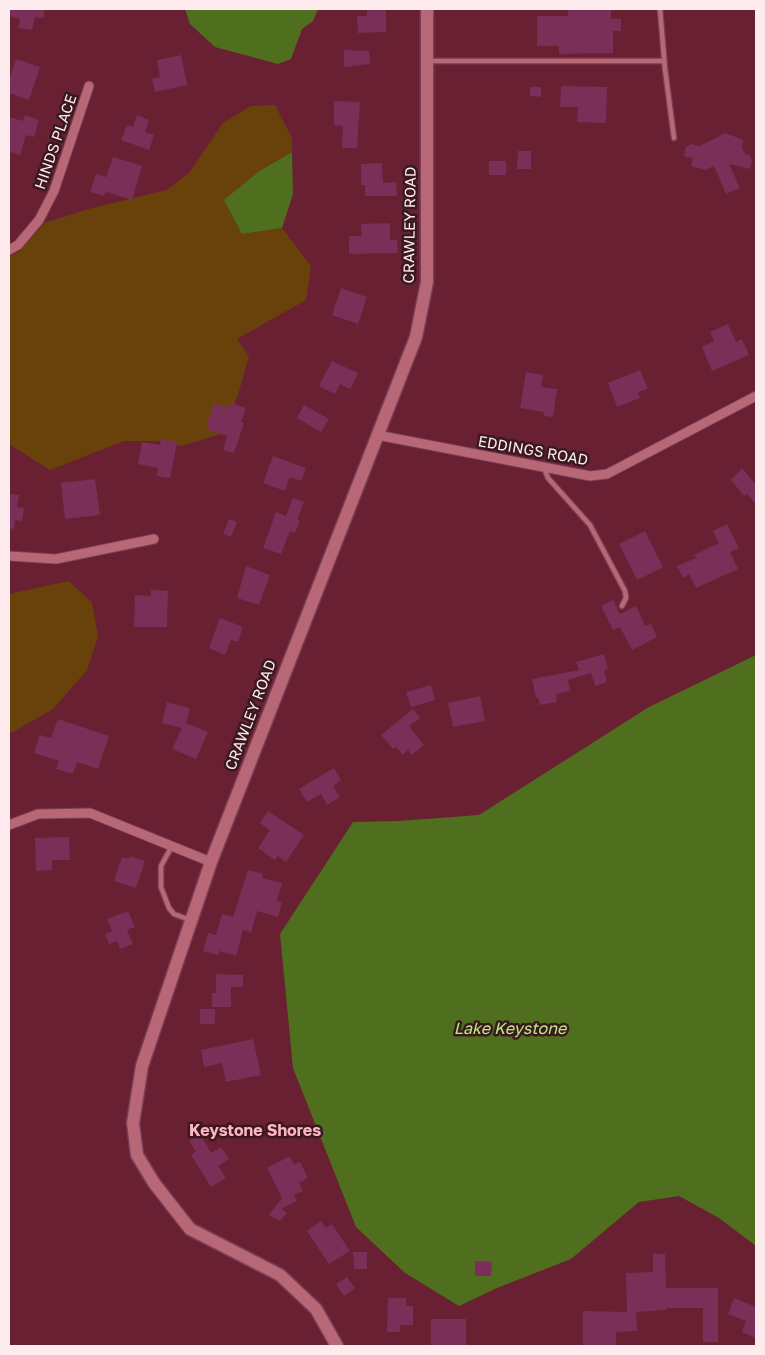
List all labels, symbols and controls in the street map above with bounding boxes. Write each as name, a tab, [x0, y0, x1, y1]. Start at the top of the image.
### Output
street label: HINDS PLACE	[31, 92, 81, 192]
street label: CRAWLEY ROAD	[400, 167, 420, 283]
street label: EDDINGS ROAD	[476, 432, 590, 470]
street label: CRAWLEY ROAD	[222, 657, 280, 773]
water label: Lake Keystone	[454, 1019, 566, 1039]
district label: Keystone Shores	[189, 1121, 321, 1141]

